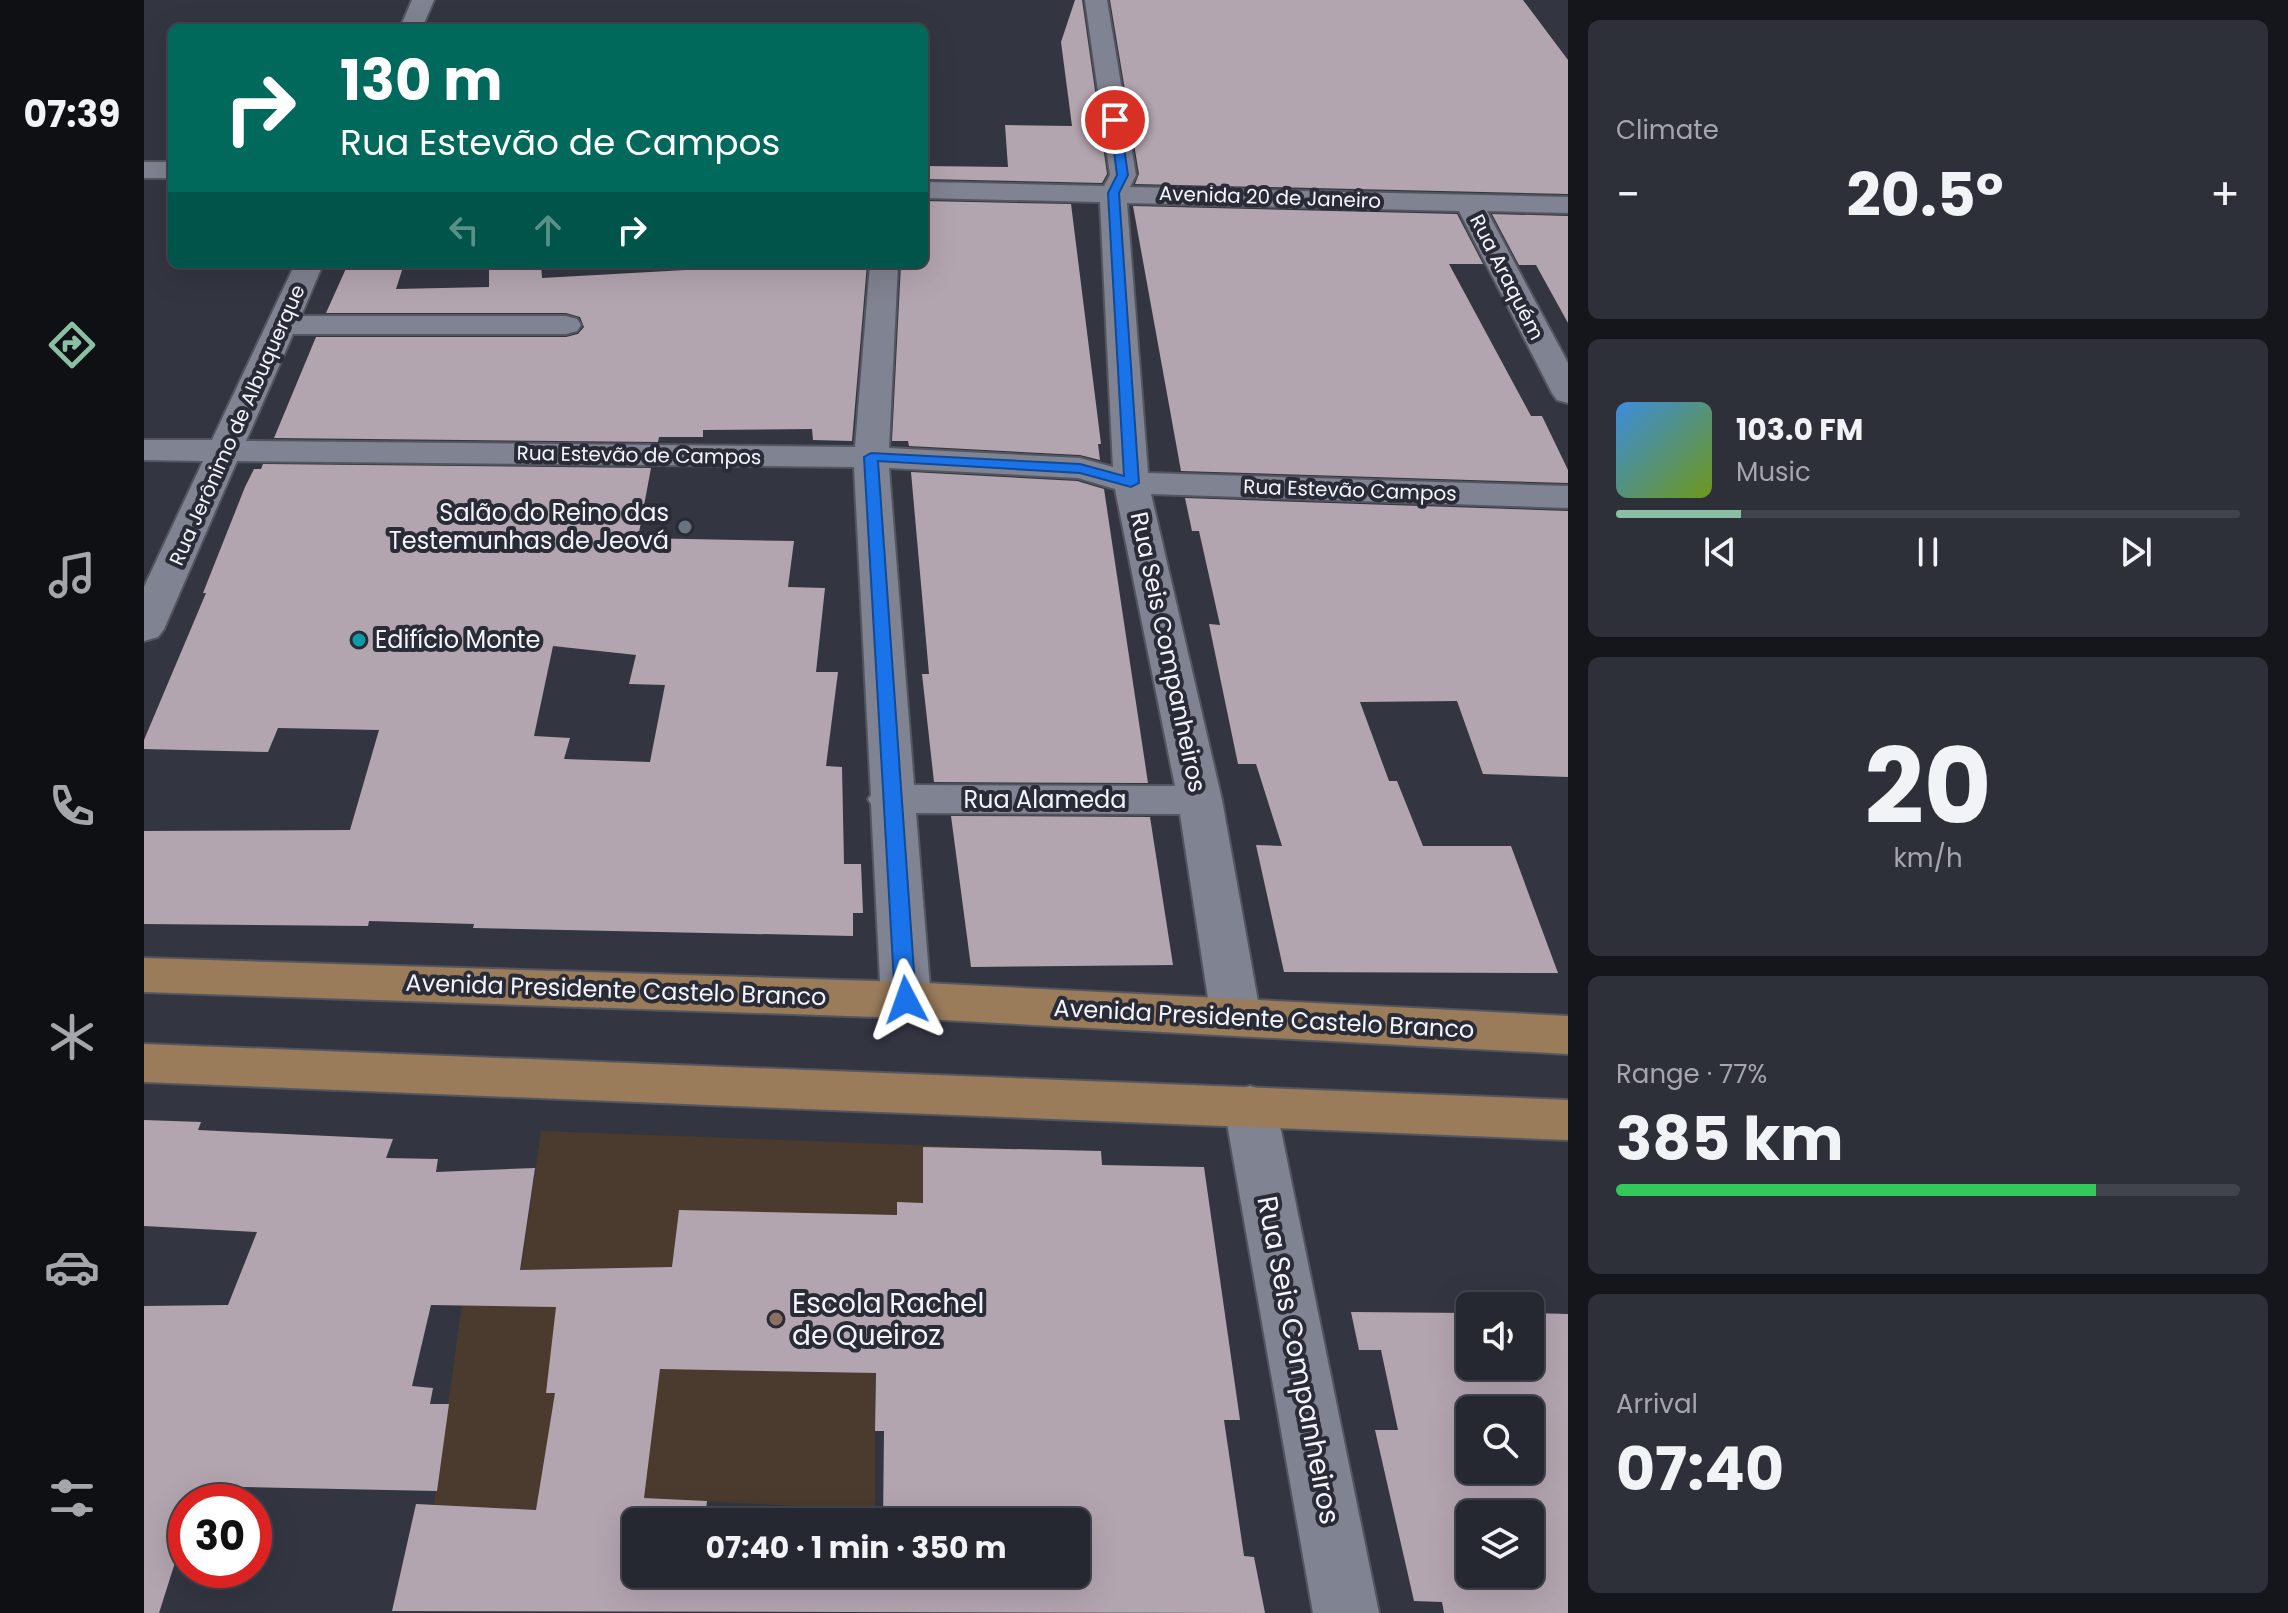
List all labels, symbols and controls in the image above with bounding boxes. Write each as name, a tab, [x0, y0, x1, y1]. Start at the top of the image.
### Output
text: 130 m	[340, 41, 503, 120]
icon: right	[208, 56, 312, 160]
pin	[1081, 86, 1149, 154]
text: 07:39	[24, 89, 120, 140]
icon: arrive	[1093, 98, 1137, 142]
text: Climate	[1616, 112, 1719, 148]
text: Rua Estevão de Campos	[340, 117, 780, 168]
text: 20.5°	[1847, 153, 2004, 237]
text: −	[1616, 164, 1640, 225]
text: +	[2210, 164, 2240, 225]
street label: Avenida 20 de Janeiro	[1158, 179, 1382, 215]
icon: left	[442, 208, 486, 252]
icon: ahead	[526, 208, 570, 252]
icon: right	[610, 208, 654, 252]
street label: Rua Araquém	[1463, 209, 1551, 345]
street label: Rua Jerônimo de Albuquerque	[162, 280, 312, 570]
icon: directions	[44, 317, 100, 373]
text: 103.0 FM	[1736, 408, 1863, 451]
street label: Rua Estevão de Campos	[516, 439, 762, 471]
text: Music	[1736, 454, 1811, 490]
street label: Rua Estevão Campos	[1243, 472, 1457, 508]
place label: Salão do Reino das Testemunhas de Jeová	[389, 496, 669, 557]
street label: Rua Seis Companheiros	[1123, 509, 1214, 795]
marker: Salão do Reino das Testemunhas de Jeová	[676, 518, 694, 536]
icon: previous	[1698, 530, 1742, 574]
icon: pause	[1906, 530, 1950, 574]
icon: next	[2114, 530, 2158, 574]
icon: music	[44, 547, 100, 603]
place label: Edifício Monte	[375, 623, 540, 656]
marker: Edifício Monte	[350, 631, 368, 649]
text: 20	[1864, 714, 1992, 859]
icon: phone	[44, 778, 100, 834]
street label: Rua Alameda	[964, 783, 1126, 816]
text: km/h	[1893, 840, 1963, 876]
position arrow	[864, 958, 948, 1042]
street label: Avenida Presidente Castelo Branco	[405, 966, 827, 1013]
street label: Avenida Presidente Castelo Branco	[1053, 991, 1475, 1046]
icon: climate	[44, 1009, 100, 1065]
text: Range · 77%	[1616, 1056, 1767, 1092]
text: 385 km	[1616, 1097, 1844, 1181]
street label: Rua Seis Companheiros	[1248, 1193, 1349, 1527]
icon: car	[44, 1239, 100, 1295]
place label: Escola Rachel de Queiroz	[792, 1284, 984, 1355]
map controls	[1456, 1292, 1544, 1588]
button: sound	[1456, 1292, 1544, 1380]
marker: Escola Rachel de Queiroz	[767, 1310, 785, 1328]
text: Arrival	[1616, 1386, 1698, 1422]
button: search	[1456, 1396, 1544, 1484]
text: 07:40	[1616, 1427, 1784, 1511]
icon: filters	[44, 1470, 100, 1526]
speed limit sign: 30	[168, 1484, 272, 1588]
button: layers	[1456, 1500, 1544, 1588]
text: 07:40 · 1 min · 350 m	[705, 1526, 1007, 1569]

